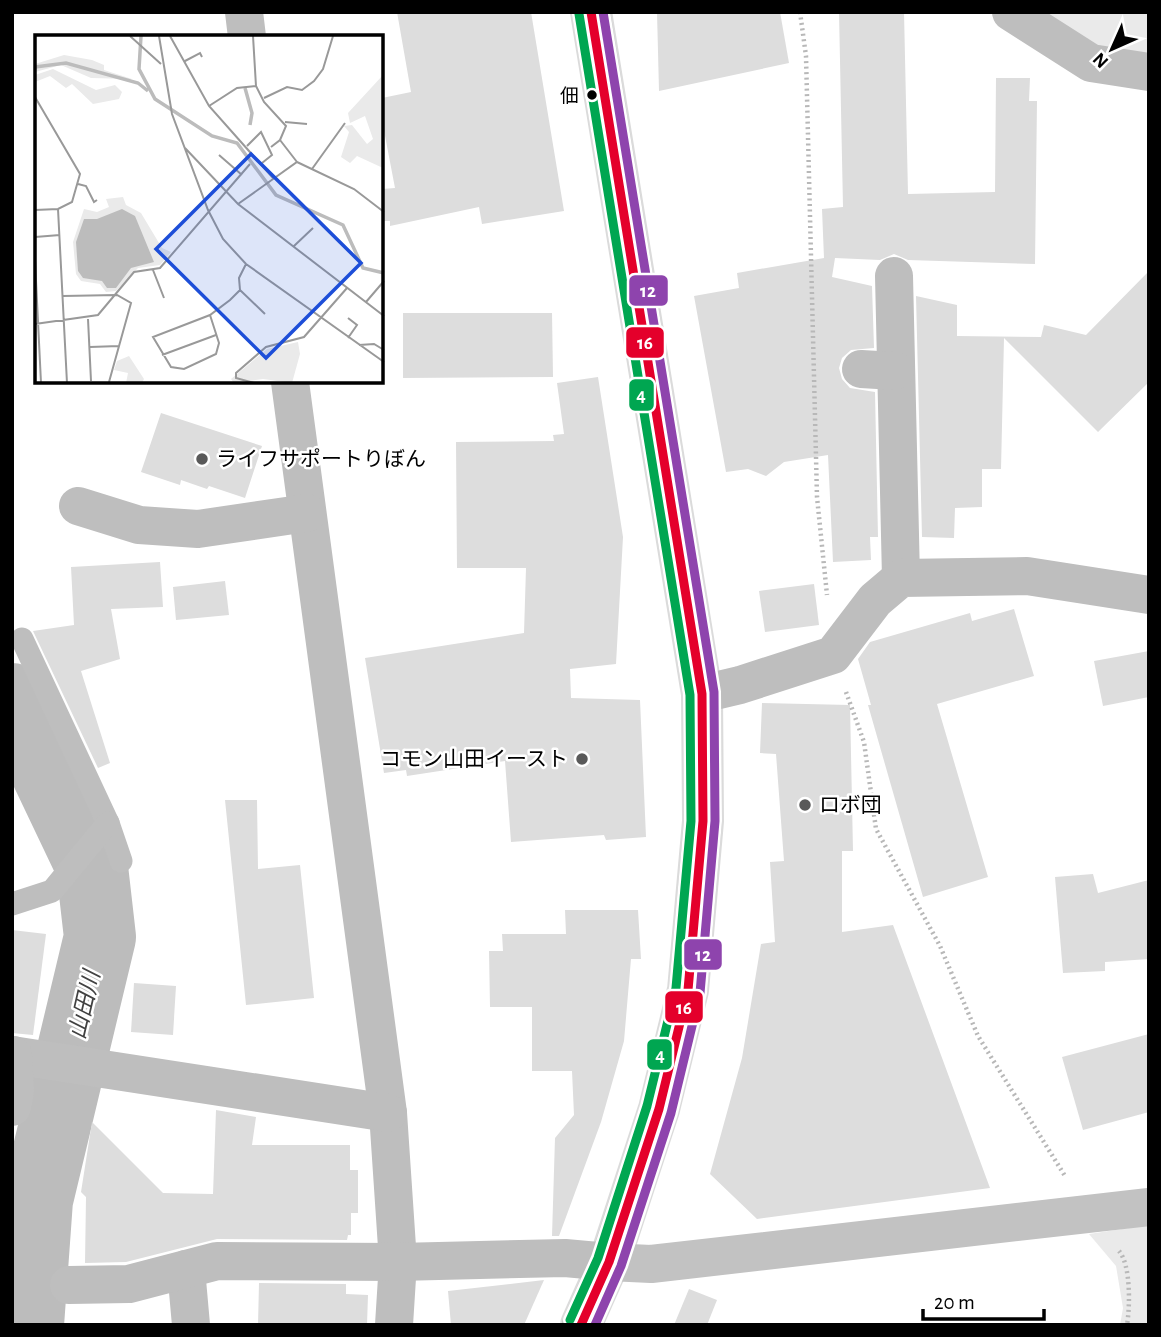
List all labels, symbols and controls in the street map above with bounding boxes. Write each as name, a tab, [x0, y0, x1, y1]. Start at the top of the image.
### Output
north arrow	[1077, 14, 1147, 84]
inset map	[35, 35, 383, 383]
text: N	[1090, 49, 1112, 71]
place label: 佃	[560, 86, 579, 106]
marker: 佃	[585, 88, 599, 102]
line badge: 12	[628, 274, 669, 307]
text: 12	[640, 282, 656, 301]
line badge: 16	[625, 326, 665, 359]
text: 16	[637, 334, 653, 353]
line badge: 4	[628, 378, 655, 412]
text: 4	[636, 386, 646, 405]
place label: ライフサポートりぼん	[216, 448, 426, 470]
marker: ライフサポートりぼん	[194, 451, 210, 467]
place label: コモン山田イースト	[380, 748, 568, 770]
marker: コモン山田イースト	[574, 751, 590, 767]
place label: ロボ団	[819, 794, 882, 816]
marker: ロボ団	[797, 797, 813, 813]
line badge: 12	[683, 938, 723, 971]
text: 12	[695, 946, 711, 965]
water label: 山田川	[66, 966, 105, 1042]
line badge: 16	[664, 990, 704, 1024]
text: 16	[676, 999, 692, 1018]
line badge: 4	[646, 1038, 673, 1071]
text: 4	[655, 1046, 665, 1065]
scale bar	[923, 1278, 1044, 1322]
text: 20 m	[934, 1292, 975, 1313]

